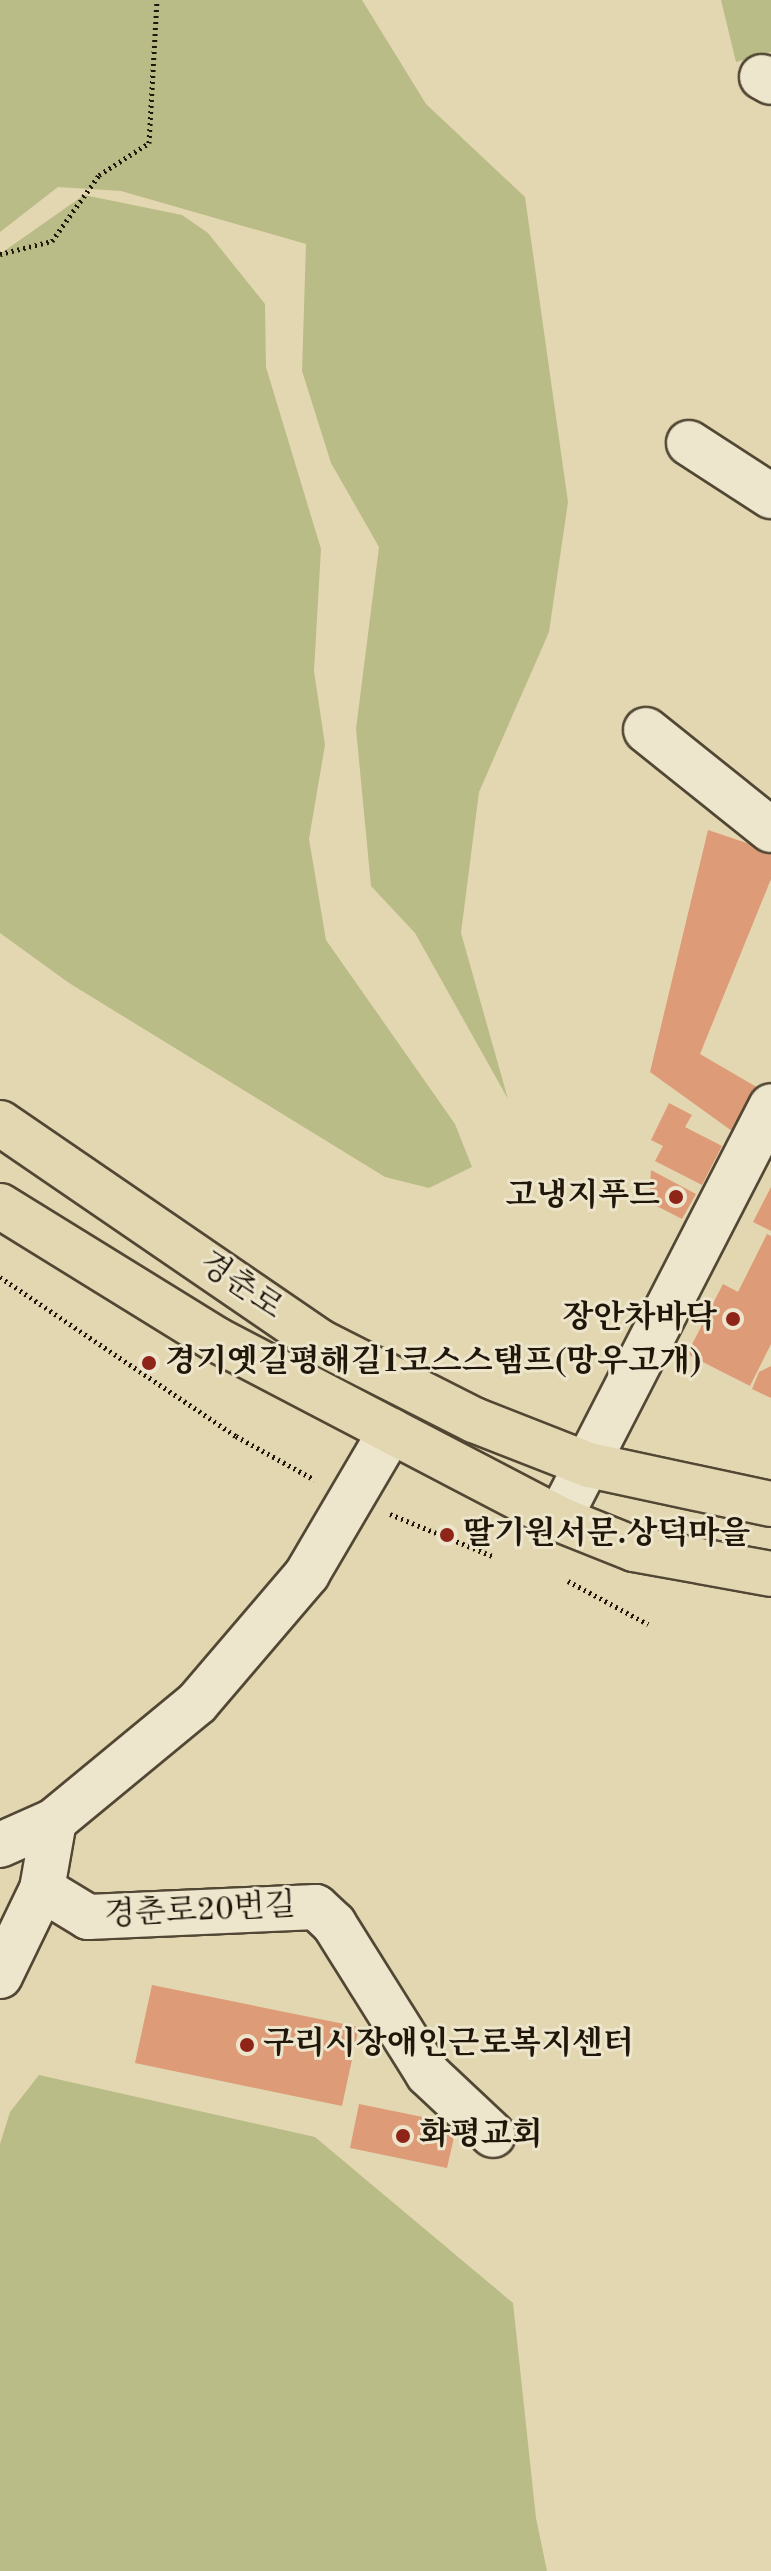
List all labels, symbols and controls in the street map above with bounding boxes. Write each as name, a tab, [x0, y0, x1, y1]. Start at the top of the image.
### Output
place label: 고냉지푸드	[505, 1178, 660, 1216]
marker: 고냉지푸드	[667, 1188, 685, 1206]
street label: 경춘로	[191, 1245, 289, 1329]
place label: 장안차바닥	[562, 1300, 717, 1338]
marker: 장안차바닥	[724, 1310, 742, 1328]
place label: 경기옛길평해길1코스스탬프(망우고개)	[165, 1344, 702, 1382]
marker: 경기옛길평해길1코스스탬프(망우고개)	[140, 1354, 158, 1372]
place label: 딸기원서문.상덕마을	[463, 1516, 750, 1554]
marker: 딸기원서문.상덕마을	[438, 1526, 456, 1544]
street label: 경춘로20번길	[103, 1888, 297, 1936]
place label: 구리시장애인근로복지센터	[263, 2026, 634, 2064]
marker: 구리시장애인근로복지센터	[238, 2036, 256, 2054]
place label: 화평교회	[419, 2117, 543, 2155]
marker: 화평교회	[394, 2127, 412, 2145]

